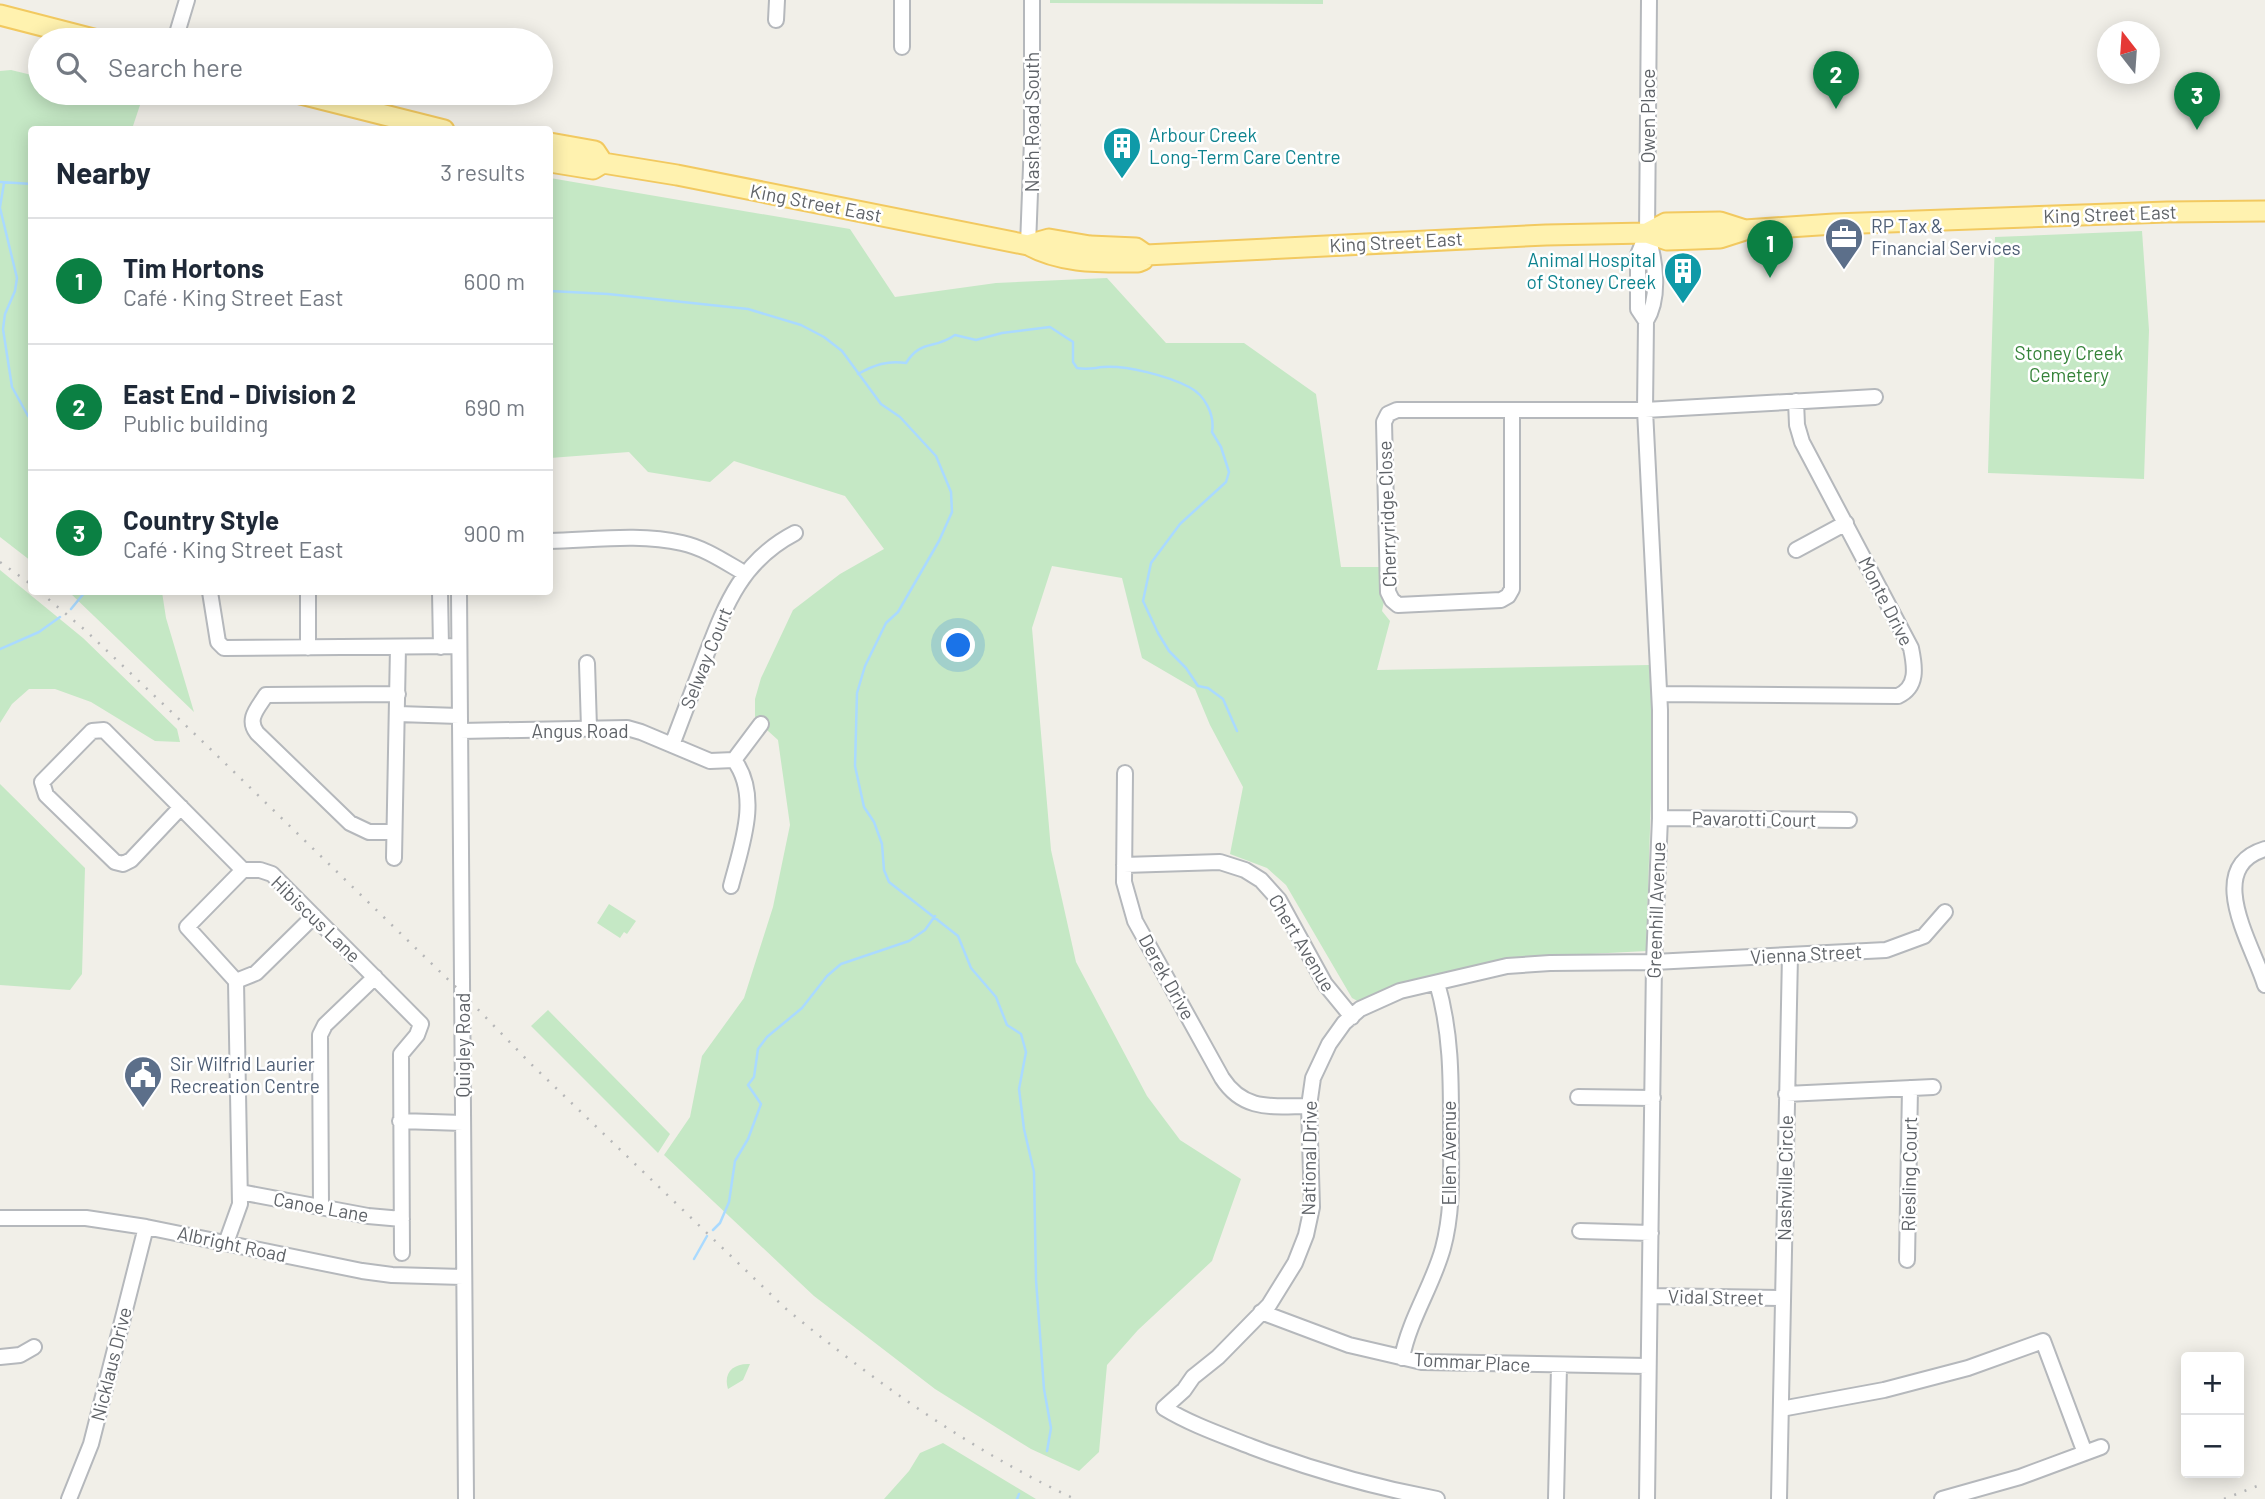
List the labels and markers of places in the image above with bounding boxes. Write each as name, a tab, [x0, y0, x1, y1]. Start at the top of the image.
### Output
pin: 2	[1813, 51, 1859, 109]
pin: 3	[2174, 72, 2220, 130]
place label: Arbour Creek Long-Term Care Centre	[1149, 123, 1341, 168]
building icon: Arbour Creek Long-Term Care Centre	[1101, 125, 1143, 180]
place label: RP Tax & Financial Services	[1871, 214, 2021, 259]
office icon: RP Tax & Financial Services	[1823, 216, 1865, 271]
pin: 1	[1747, 220, 1793, 278]
place label: Animal Hospital of Stoney Creek	[1526, 248, 1656, 293]
building icon: Animal Hospital of Stoney Creek	[1662, 250, 1704, 305]
place label: Sir Wilfrid Laurier Recreation Centre	[170, 1052, 320, 1097]
public building icon: Sir Wilfrid Laurier Recreation Centre	[122, 1054, 164, 1109]

